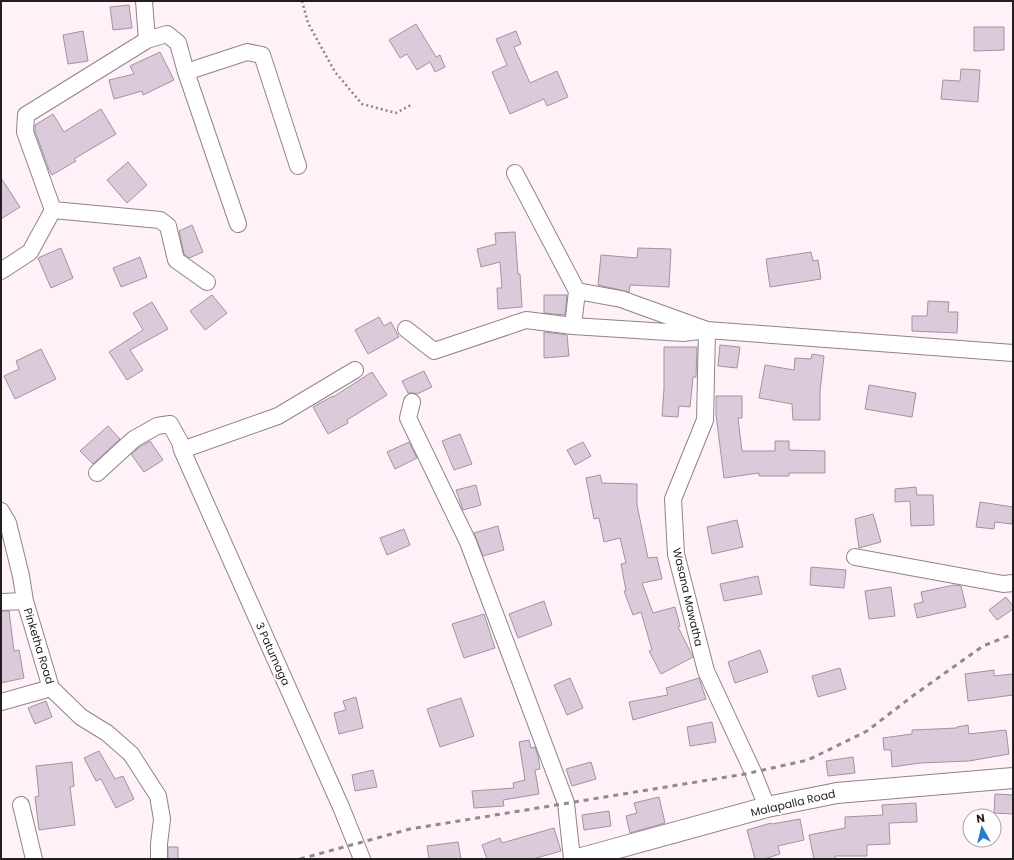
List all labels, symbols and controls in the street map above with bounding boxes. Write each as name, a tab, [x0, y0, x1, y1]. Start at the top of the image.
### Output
street label: Wasana Mawatha	[669, 546, 707, 648]
street label: Pinketha Road	[20, 606, 58, 686]
street label: 3 Patumaga	[252, 620, 294, 688]
street label: Malapalla Road	[749, 785, 837, 821]
north arrow	[962, 808, 1002, 848]
text: N	[975, 810, 986, 827]

